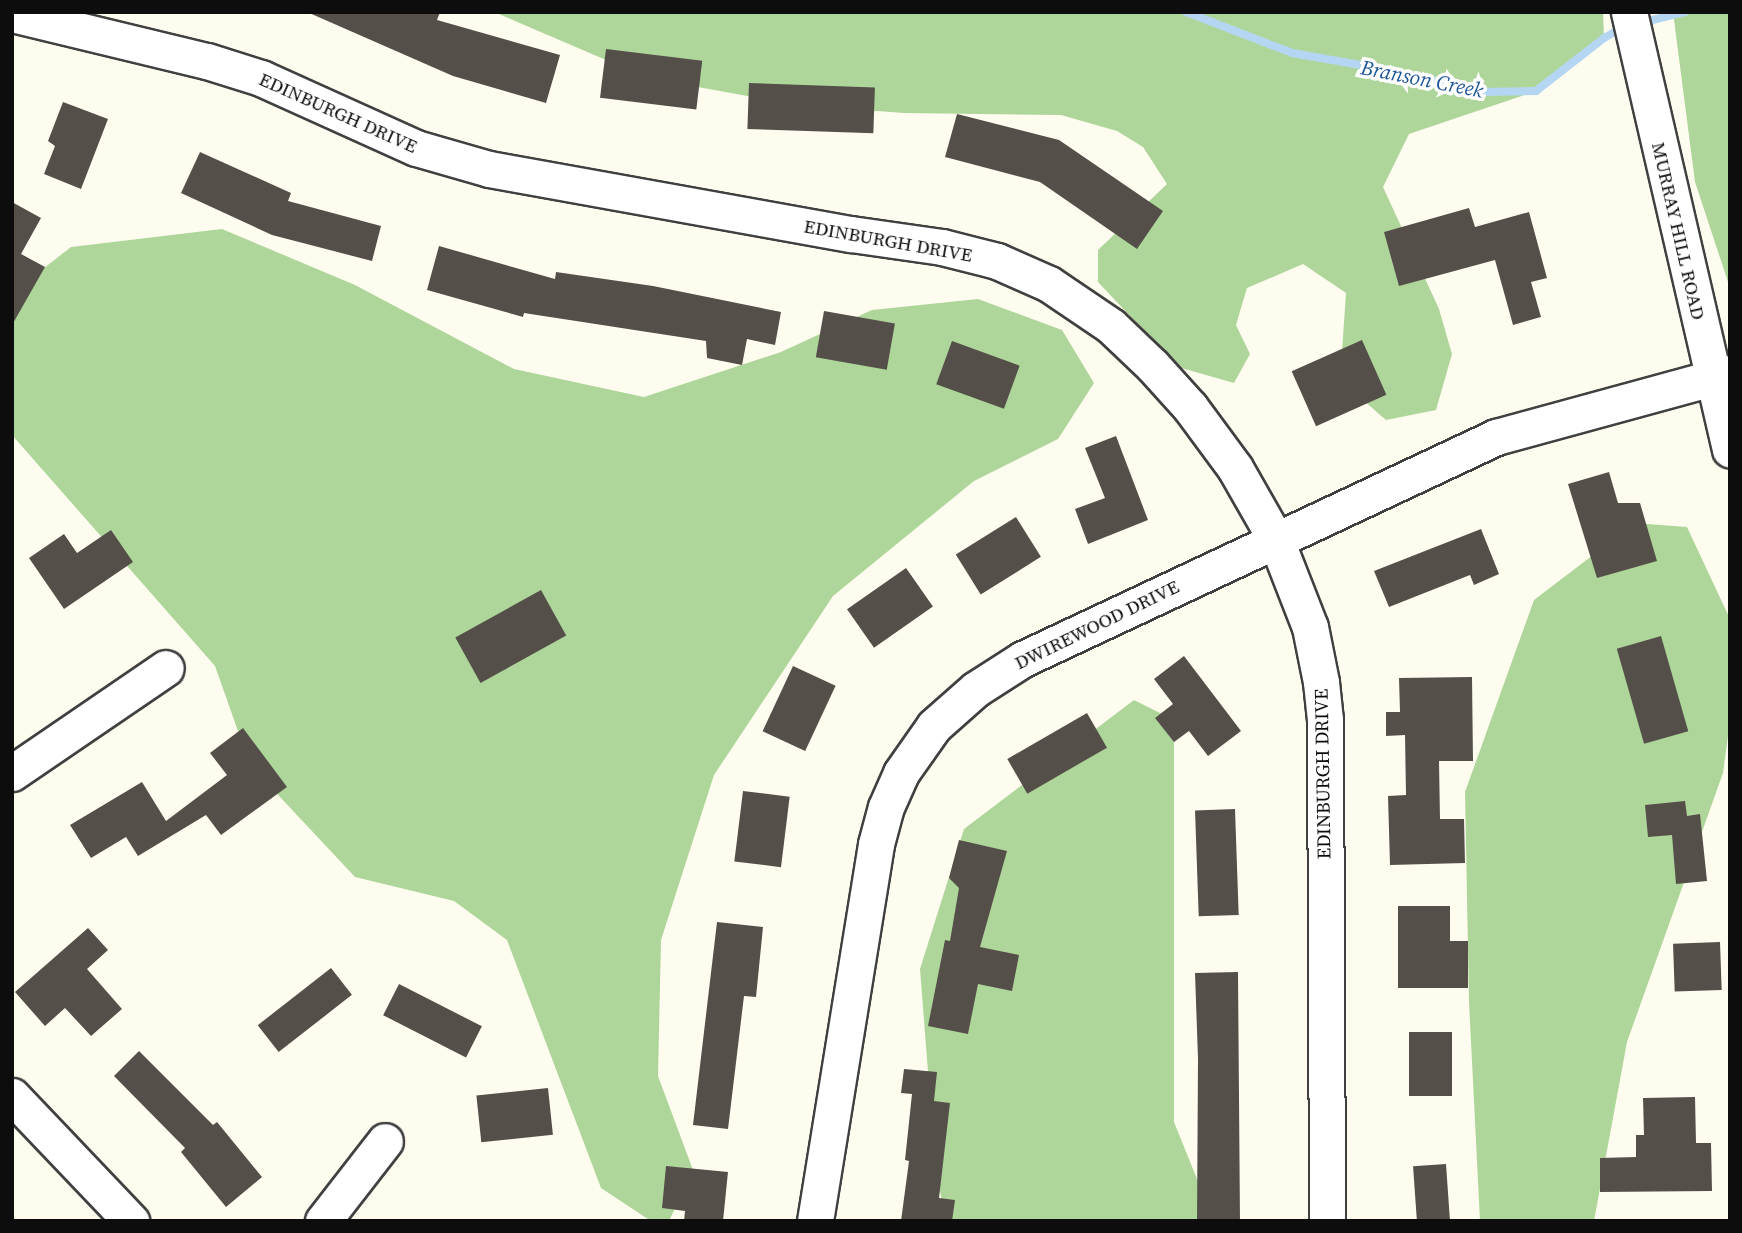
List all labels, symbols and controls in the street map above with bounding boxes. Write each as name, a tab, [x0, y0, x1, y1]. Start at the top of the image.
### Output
water label: Branson Creek	[1359, 55, 1485, 103]
street label: EDINBURGH DRIVE	[255, 68, 421, 158]
street label: MURRAY HILL ROAD	[1646, 140, 1710, 322]
street label: EDINBURGH DRIVE	[802, 215, 974, 267]
street label: DWIREWOOD DRIVE	[1011, 575, 1183, 675]
street label: EDINBURGH DRIVE	[1310, 688, 1336, 860]

